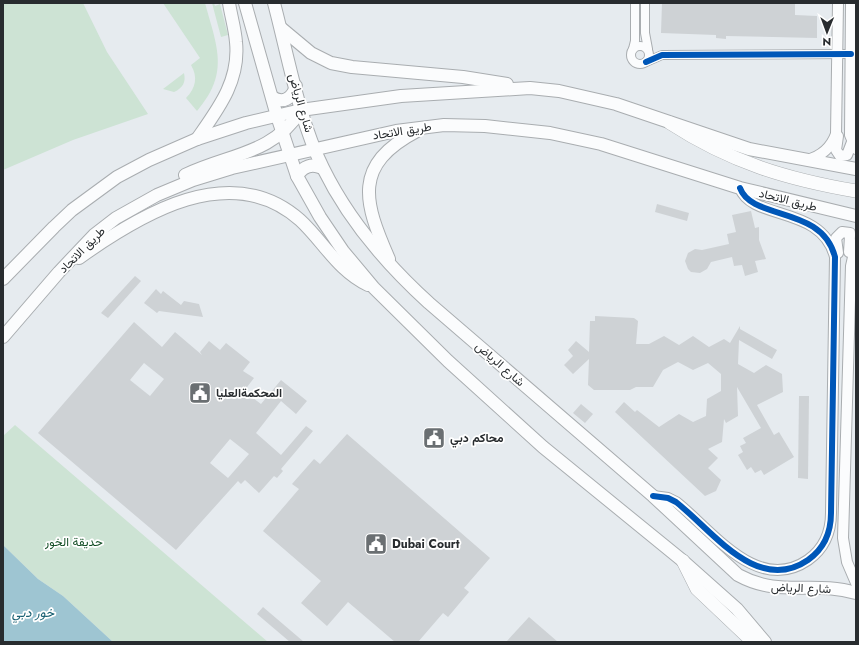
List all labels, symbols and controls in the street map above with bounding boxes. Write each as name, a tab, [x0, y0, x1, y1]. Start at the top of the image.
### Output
north arrow	[807, 12, 847, 52]
text: N	[822, 34, 831, 50]
street label: شارع الرياض	[284, 71, 318, 135]
street label: طريق الاتحاد	[371, 117, 433, 145]
street label: طريق الاتحاد	[757, 184, 819, 216]
street label: طريق الاتحاد	[55, 223, 109, 277]
street label: شارع الرياض	[471, 337, 529, 391]
public building icon: المحكمةالعليا	[187, 380, 213, 406]
place label: المحكمةالعليا	[216, 384, 282, 402]
public building icon: محاكم دبي	[421, 425, 447, 451]
place label: محاكم دبي	[450, 429, 504, 448]
public building icon: Dubai Court	[363, 531, 389, 557]
park label: حديقة الخور	[44, 533, 103, 551]
place label: Dubai Court	[392, 535, 460, 553]
street label: شارع الرياض	[770, 578, 832, 598]
water label: خور دبي	[12, 603, 56, 623]

